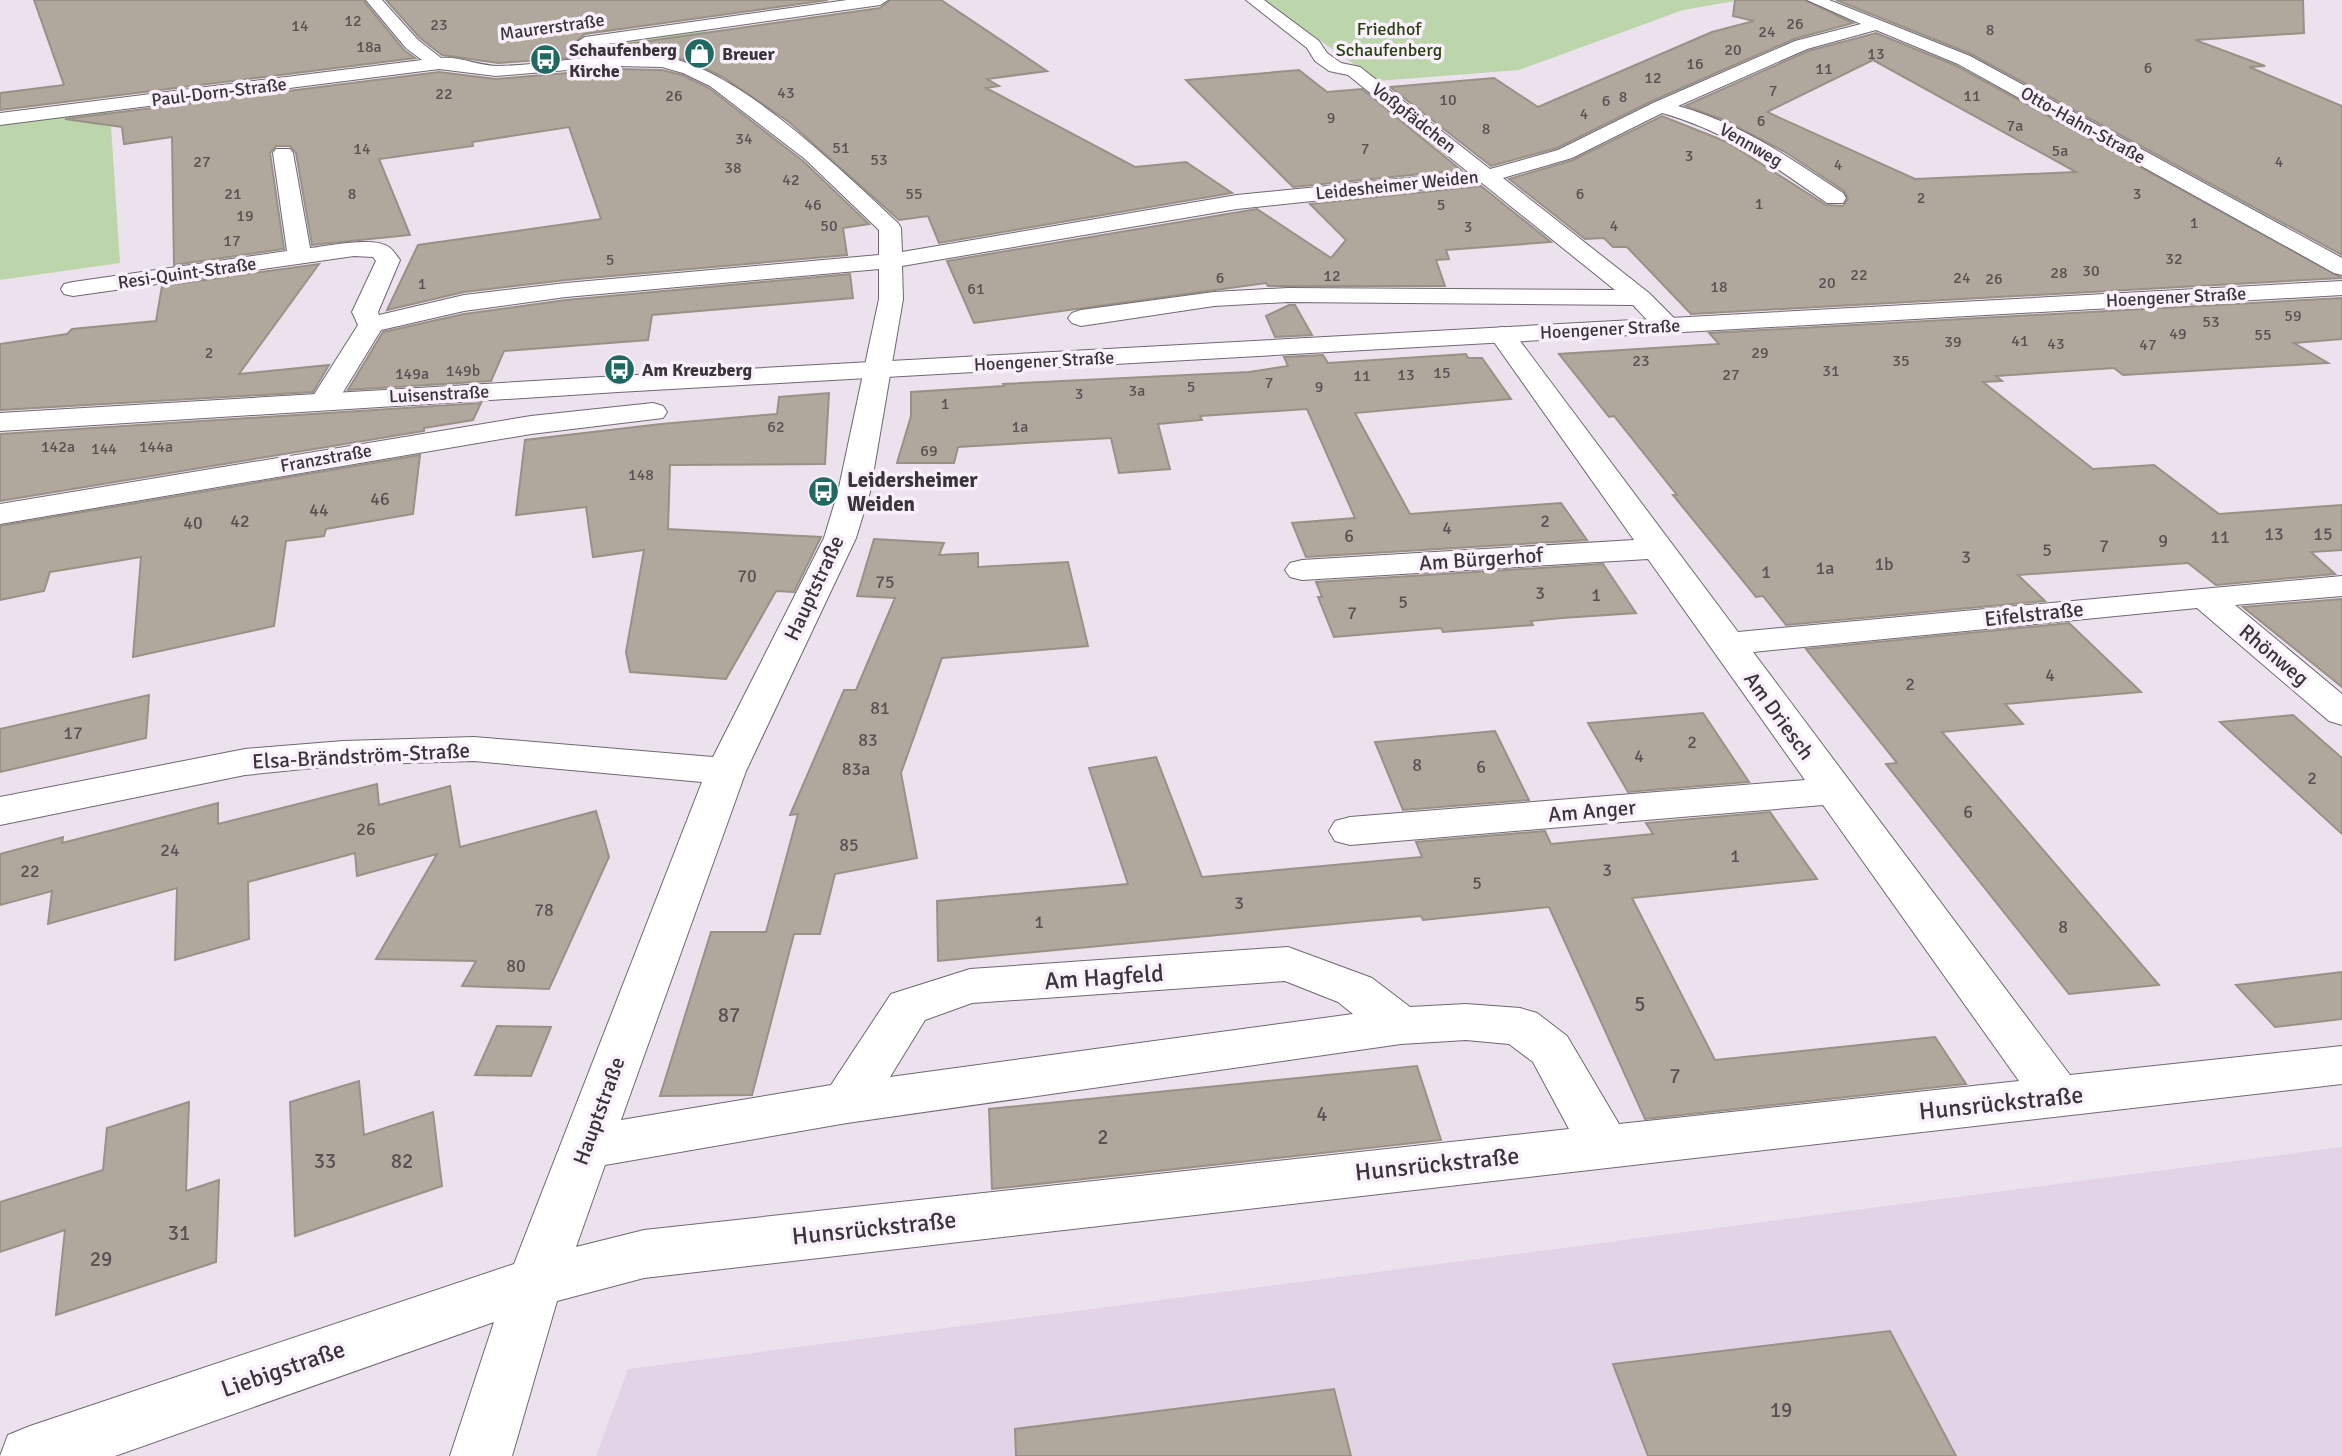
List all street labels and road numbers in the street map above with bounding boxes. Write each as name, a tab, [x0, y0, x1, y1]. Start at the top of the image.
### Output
street label: Maurerstraße	[498, 9, 606, 45]
street label: Paul-Dorn-Straße	[150, 73, 288, 111]
street label: Voßpfädchen	[1367, 78, 1461, 158]
street label: Otto-Hahn-Straße	[2017, 82, 2149, 168]
street label: Vennweg	[1716, 118, 1786, 172]
street label: Leidesheimer Weiden	[1314, 166, 1480, 204]
street label: Resi-Quint-Straße	[116, 252, 258, 294]
street label: Hoengener Straße	[2105, 282, 2247, 312]
street label: Hoengener Straße	[1539, 314, 1681, 344]
street label: Hoengener Straße	[973, 346, 1115, 376]
street label: Luisenstraße	[388, 380, 490, 408]
street label: Franzstraße	[279, 439, 373, 477]
street label: Hauptstraße	[778, 531, 850, 645]
street label: Am Bürgerhof	[1418, 542, 1545, 576]
street label: Eifelstraße	[1983, 596, 2085, 632]
street label: Rhönweg	[2234, 618, 2314, 692]
street label: Am Driesch	[1738, 667, 1820, 765]
street label: Elsa-Brändström-Straße	[251, 737, 471, 775]
street label: Am Anger	[1547, 794, 1637, 828]
street label: Am Hagfeld	[1043, 958, 1165, 996]
street label: Hauptstraße	[567, 1053, 631, 1169]
street label: Hunsrückstraße	[1917, 1079, 2085, 1127]
street label: Hunsrückstraße	[1353, 1140, 1521, 1188]
street label: Hunsrückstraße	[790, 1204, 958, 1252]
street label: Liebigstraße	[217, 1334, 349, 1404]

